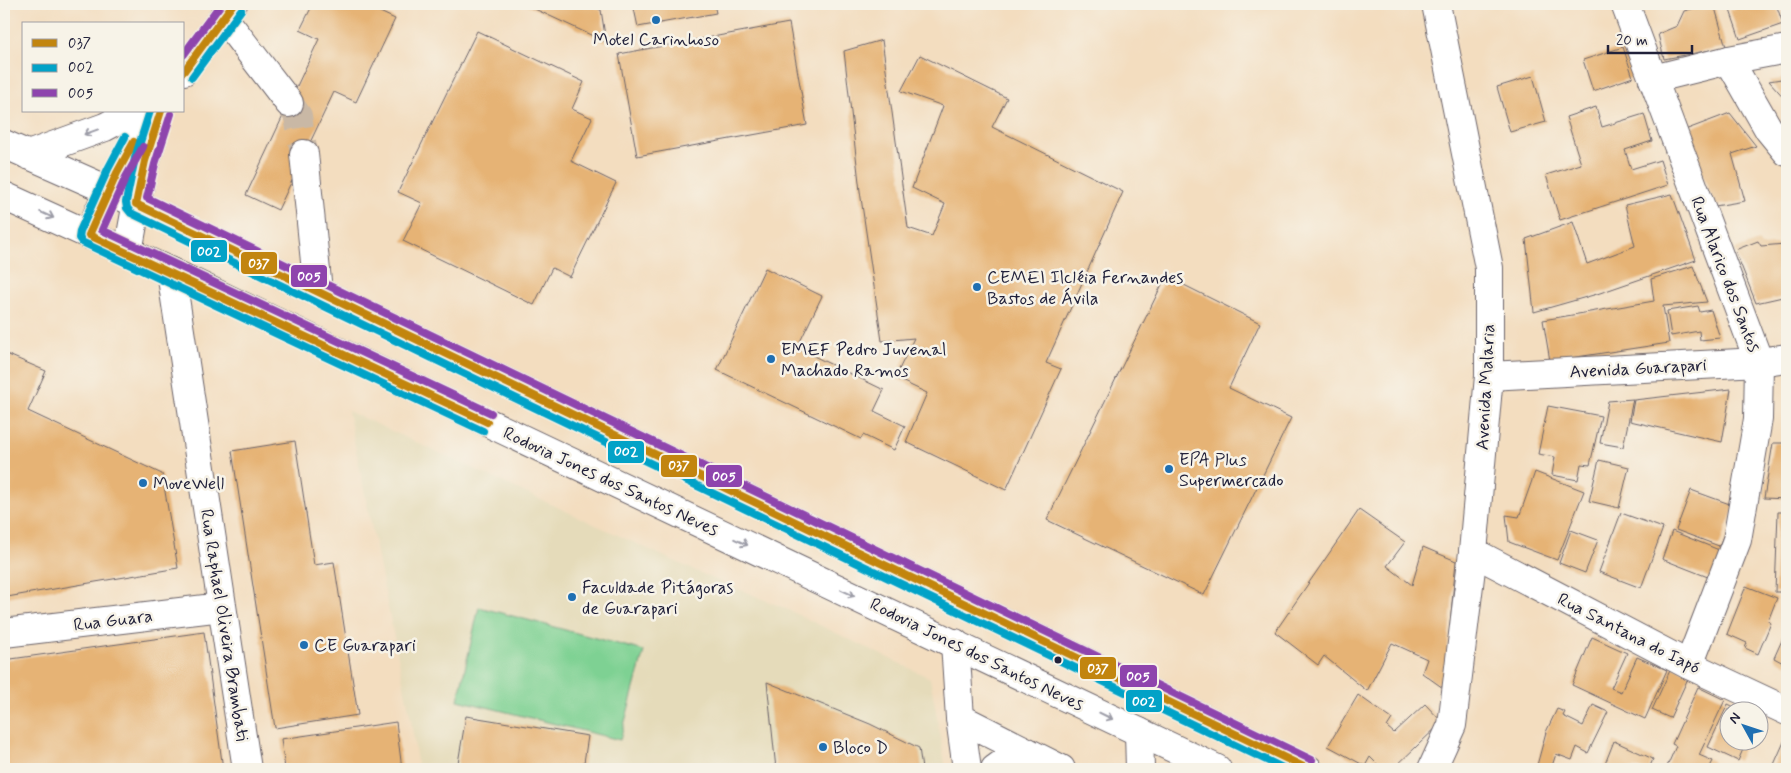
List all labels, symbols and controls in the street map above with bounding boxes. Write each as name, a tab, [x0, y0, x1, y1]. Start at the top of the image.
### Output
marker: Motel Carinhoso	[650, 14, 662, 26]
legend	[22, 22, 185, 112]
scale bar	[1608, 22, 1692, 54]
place label: Motel Carinhoso	[593, 28, 719, 52]
text: 20 m	[1616, 31, 1648, 51]
text: 037	[68, 34, 91, 54]
text: 002	[68, 58, 94, 78]
text: 005	[68, 84, 93, 104]
one-way arrow	[84, 128, 99, 137]
street label: Rua Alarico dos Santos	[1684, 193, 1766, 356]
one-way arrow	[39, 211, 54, 221]
line badge: 002	[190, 239, 228, 263]
text: 002	[197, 243, 222, 261]
line badge: 037	[240, 251, 278, 275]
text: 037	[248, 255, 270, 273]
line badge: 005	[290, 264, 328, 288]
place label: CEMEI Ilcléia Fernandes Bastos de Ávila	[987, 266, 1183, 311]
text: 005	[297, 268, 321, 286]
marker: CEMEI Ilcléia Fernandes Bastos de Ávila	[971, 281, 983, 293]
street label: Avenida Malaria	[1471, 323, 1501, 451]
place label: EMEF Pedro Juvenal Machado Ramos	[781, 338, 946, 383]
marker: EMEF Pedro Juvenal Machado Ramos	[765, 353, 777, 365]
street label: Avenida Guarapari	[1569, 353, 1707, 385]
street label: Rodovia Jones dos Santos Neves	[499, 421, 722, 542]
line badge: 002	[607, 440, 645, 464]
text: 002	[614, 443, 639, 461]
place label: EPA Plus Supermercado	[1179, 448, 1284, 493]
line badge: 037	[660, 454, 698, 478]
text: 037	[668, 457, 690, 475]
marker: EPA Plus Supermercado	[1163, 463, 1175, 475]
line badge: 005	[705, 464, 743, 488]
text: 005	[712, 468, 736, 486]
place label: MoveWell	[153, 472, 224, 496]
marker: MoveWell	[137, 477, 149, 489]
street label: Rua Raphael Oliveira Brambati	[194, 507, 254, 743]
one-way arrow	[733, 538, 748, 547]
place label: Faculdade Pitágoras de Guarapari	[582, 576, 733, 621]
one-way arrow	[840, 588, 855, 598]
street label: Rua Santana do Iapó	[1553, 588, 1704, 680]
marker: Faculdade Pitágoras de Guarapari	[566, 591, 578, 603]
street label: Rodovia Jones dos Santos Neves	[866, 593, 1087, 717]
street label: Rua Guara	[72, 604, 154, 638]
place label: CE Guarapari	[314, 634, 416, 658]
marker: CE Guarapari	[298, 639, 310, 651]
unlabelled marker	[1053, 655, 1063, 665]
line badge: 037	[1079, 656, 1117, 680]
text: 037	[1087, 660, 1109, 678]
line badge: 005	[1119, 664, 1158, 688]
text: 005	[1126, 668, 1150, 686]
line badge: 002	[1125, 689, 1163, 713]
text: 002	[1132, 693, 1157, 711]
north arrow	[1718, 700, 1768, 750]
text: N	[1725, 709, 1745, 728]
one-way arrow	[1098, 712, 1113, 721]
place label: Bloco D	[833, 736, 888, 760]
marker: Bloco D	[817, 741, 829, 753]

